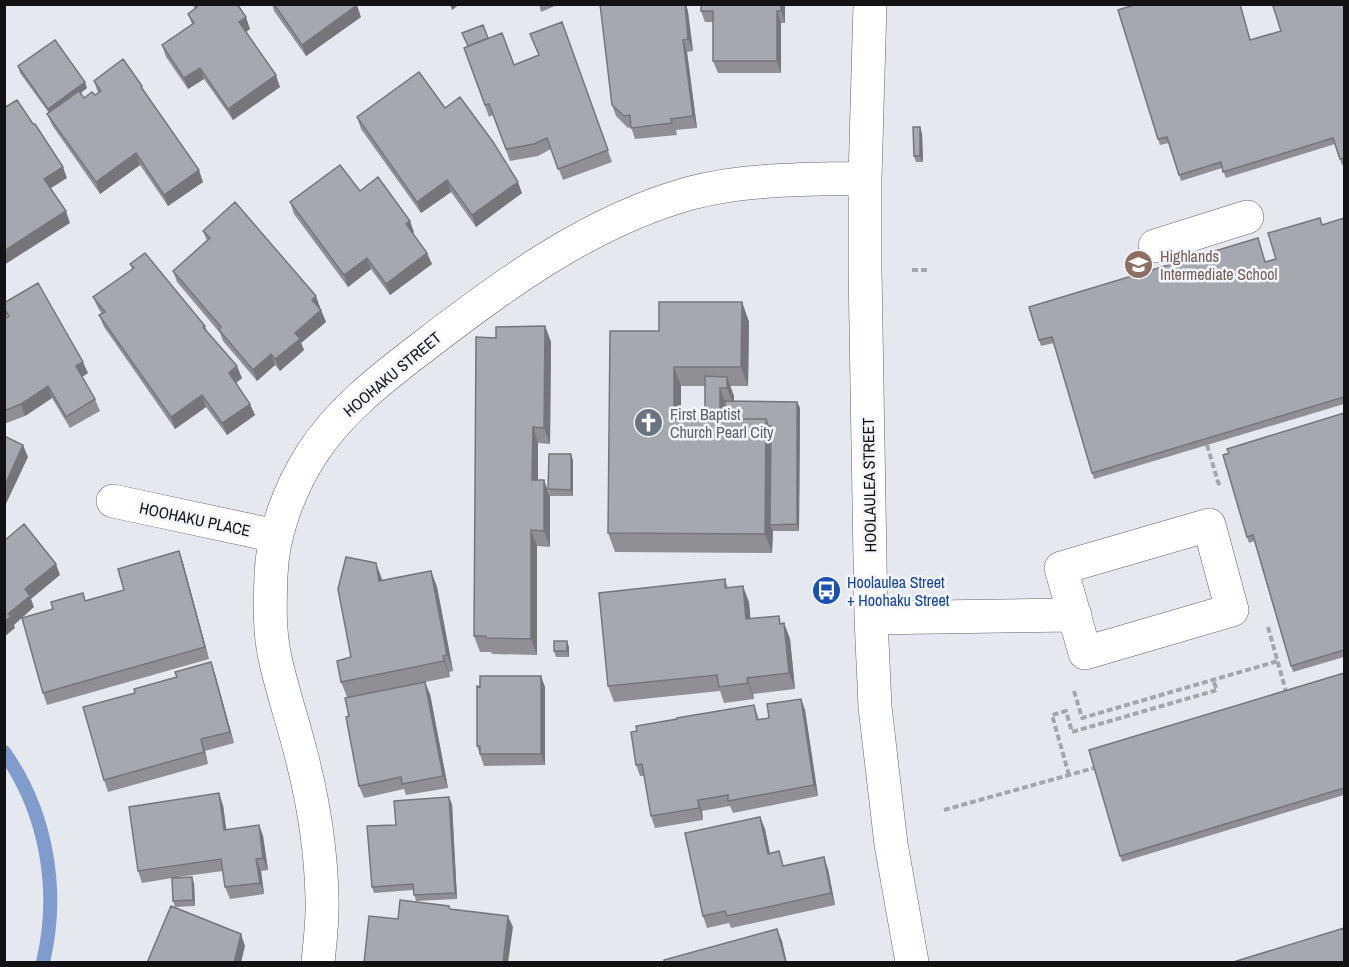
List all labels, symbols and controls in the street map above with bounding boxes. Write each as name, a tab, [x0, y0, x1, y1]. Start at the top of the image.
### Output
place label: Highlands Intermediate School	[1160, 245, 1278, 285]
school or university icon: Highlands Intermediate School	[1123, 249, 1155, 281]
street label: HOOHAKU STREET	[338, 326, 446, 422]
place label: First Baptist Church Pearl City	[670, 403, 774, 443]
church icon: First Baptist Church Pearl City	[633, 407, 665, 439]
street label: HOOLAULEA STREET	[857, 417, 881, 553]
street label: HOOHAKU PLACE	[137, 496, 253, 542]
place label: Hoolaulea Street + Hoohaku Street	[847, 571, 950, 611]
bus stop icon: Hoolaulea Street + Hoohaku Street	[810, 575, 842, 607]

